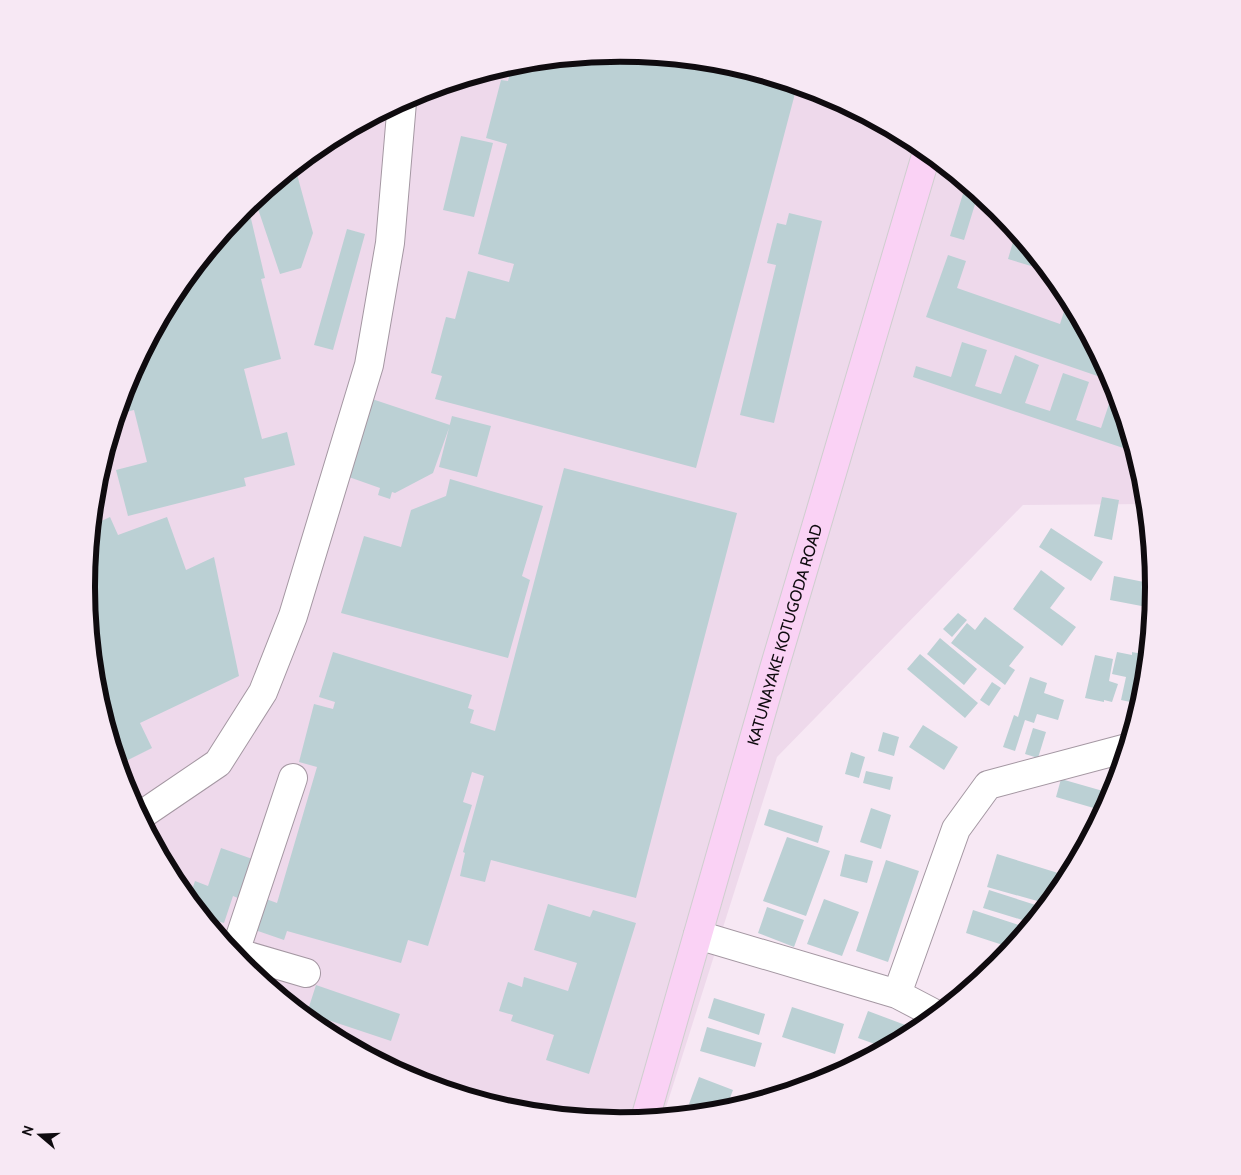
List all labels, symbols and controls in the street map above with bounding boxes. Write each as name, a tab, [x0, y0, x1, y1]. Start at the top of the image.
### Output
street label: KATUNAYAKE KOTUGODA ROAD	[743, 522, 826, 748]
north arrow	[15, 1110, 65, 1160]
text: N	[18, 1123, 38, 1138]

